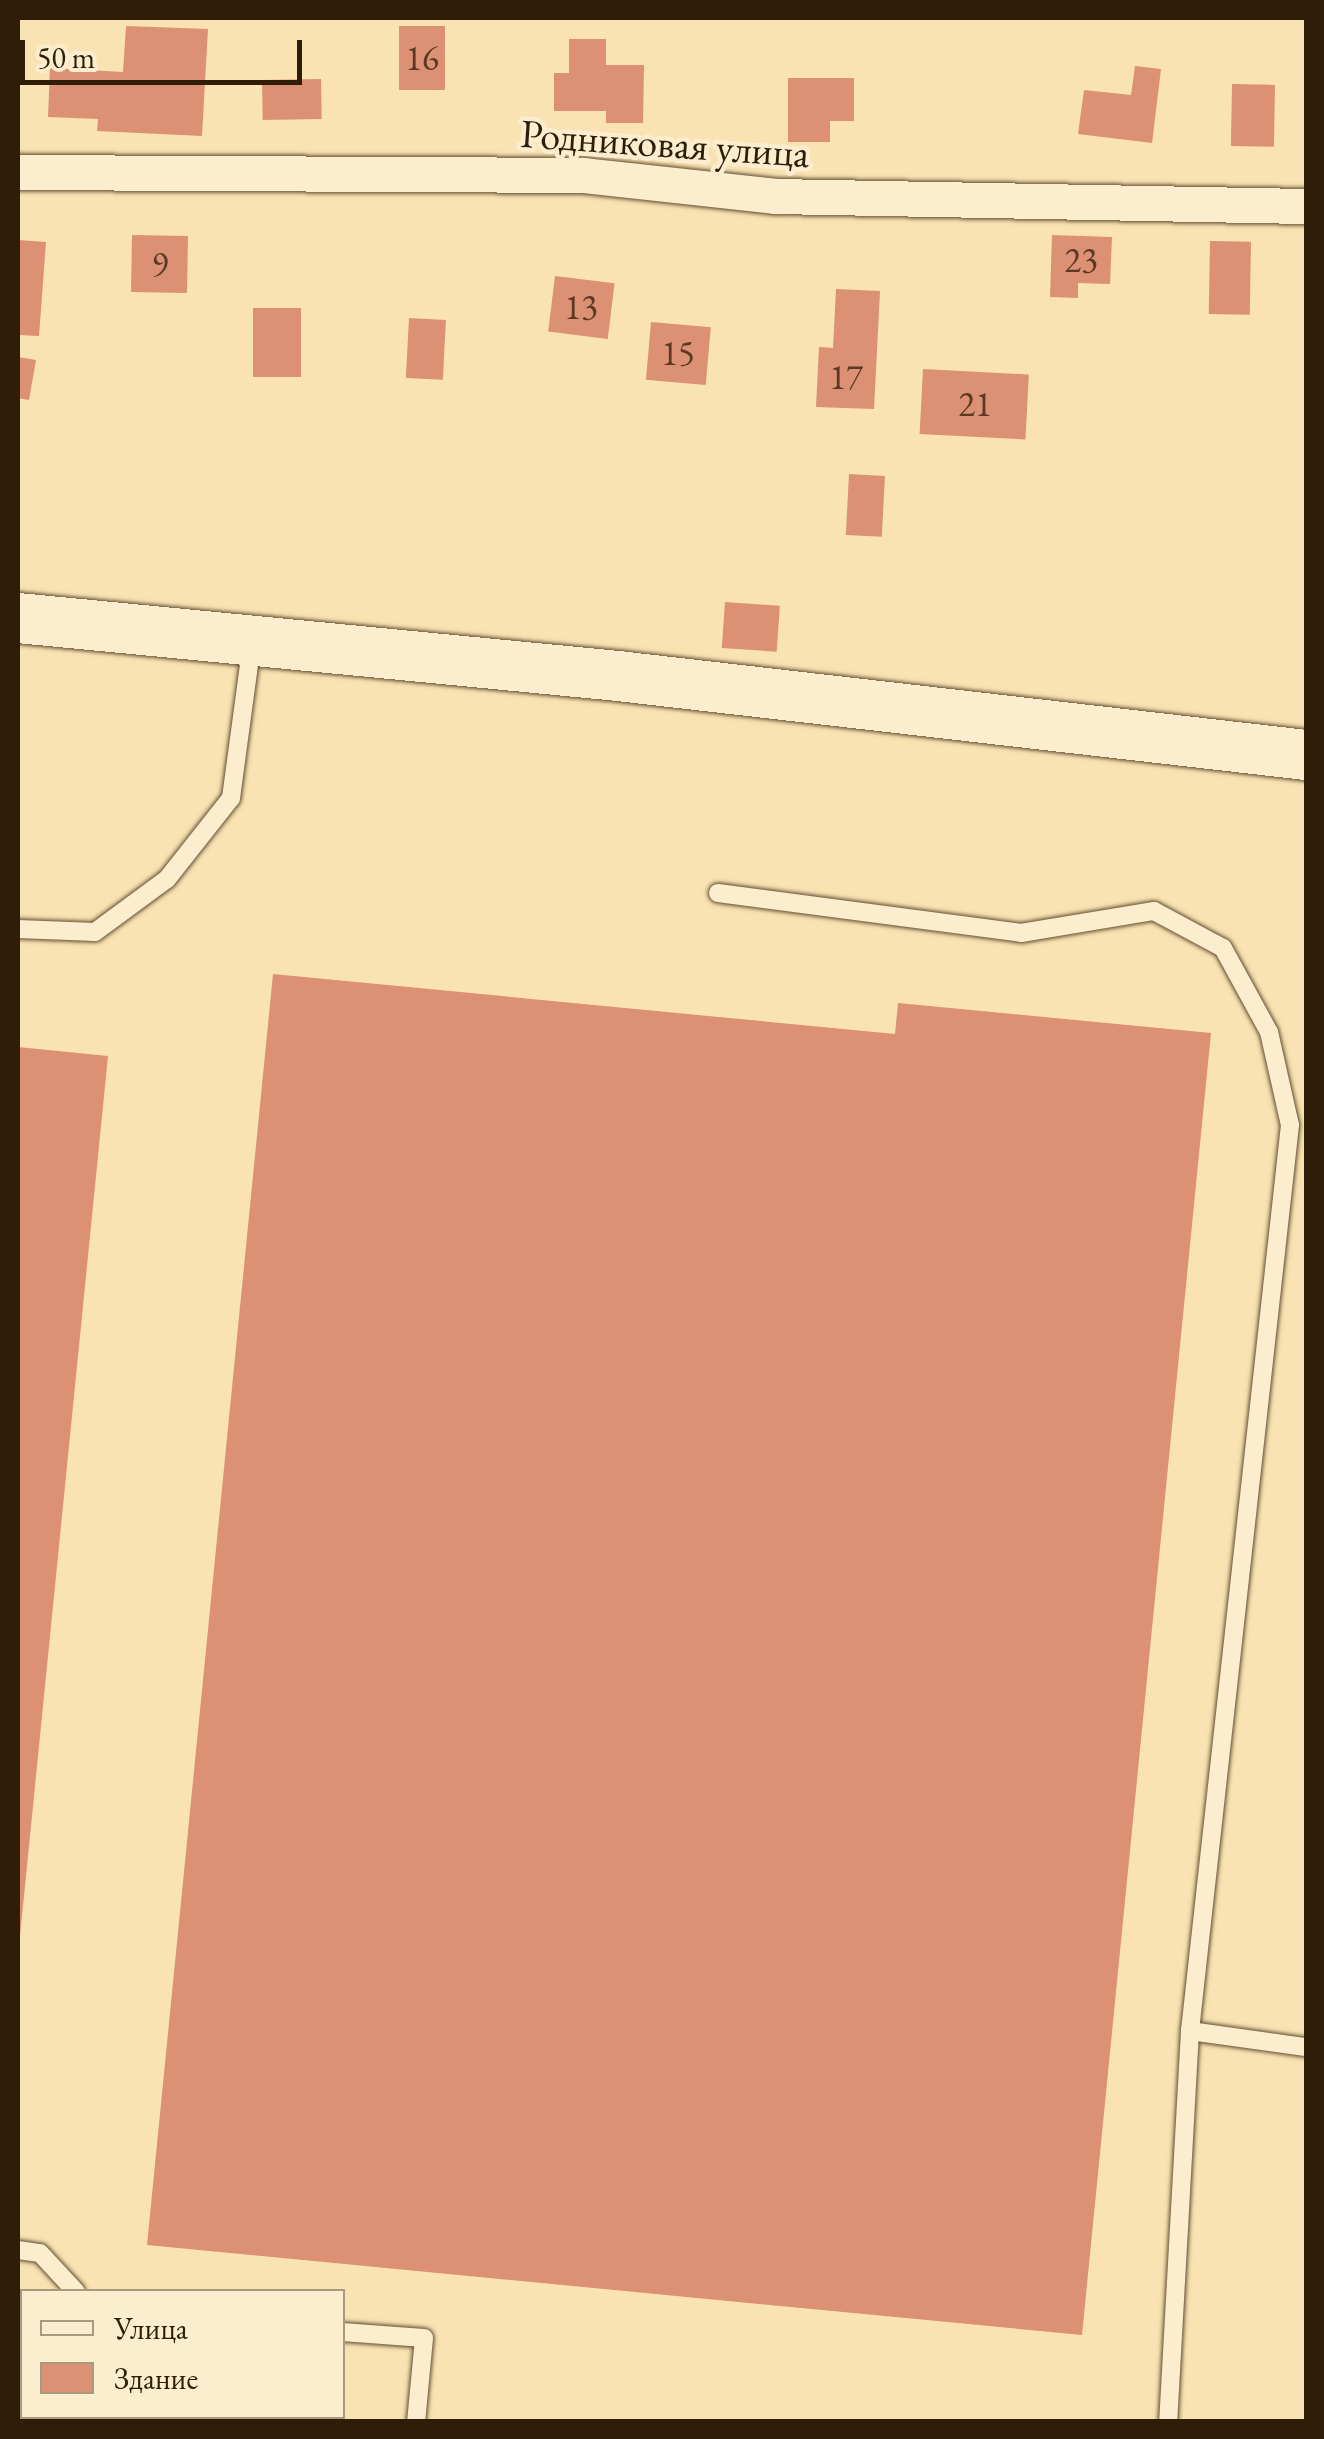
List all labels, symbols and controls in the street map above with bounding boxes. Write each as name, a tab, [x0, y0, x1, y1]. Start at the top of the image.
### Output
scale bar	[25, 20, 308, 82]
house number: 16	[405, 37, 439, 79]
text: 50 m	[37, 38, 95, 77]
street label: Родниковая улица	[519, 109, 811, 177]
house number: 23	[1064, 239, 1098, 281]
house number: 9	[152, 243, 168, 285]
house number: 13	[564, 286, 598, 328]
house number: 15	[661, 332, 695, 374]
house number: 17	[829, 356, 863, 398]
house number: 21	[958, 383, 992, 425]
legend	[20, 2289, 345, 2419]
text: Улица	[114, 2309, 188, 2348]
text: Здание	[114, 2359, 198, 2398]

